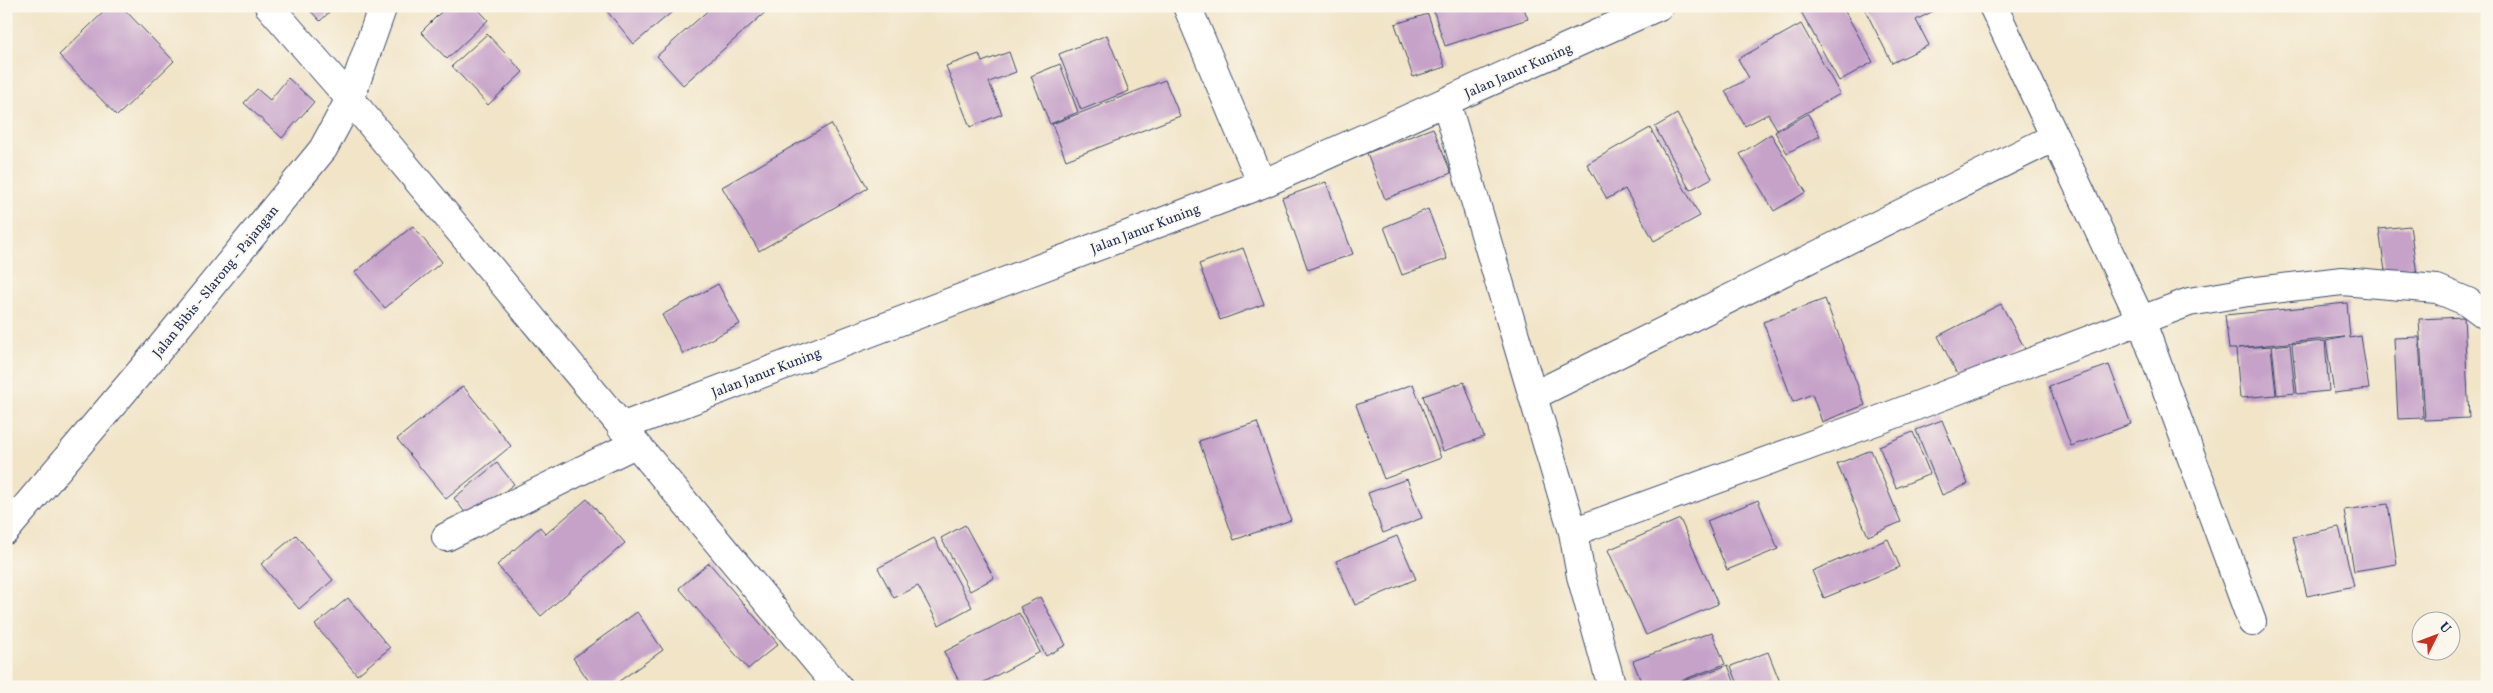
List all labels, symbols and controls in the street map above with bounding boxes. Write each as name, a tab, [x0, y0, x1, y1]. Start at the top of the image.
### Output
street label: Jalan Janur Kuning	[1462, 39, 1575, 104]
street label: Jalan Janur Kuning	[1088, 200, 1203, 259]
street label: Jalan Bibis - Slarong - Pajangan	[149, 202, 284, 362]
street label: Jalan Janur Kuning	[709, 344, 824, 403]
north arrow	[2410, 610, 2460, 660]
text: U	[2434, 618, 2455, 639]

